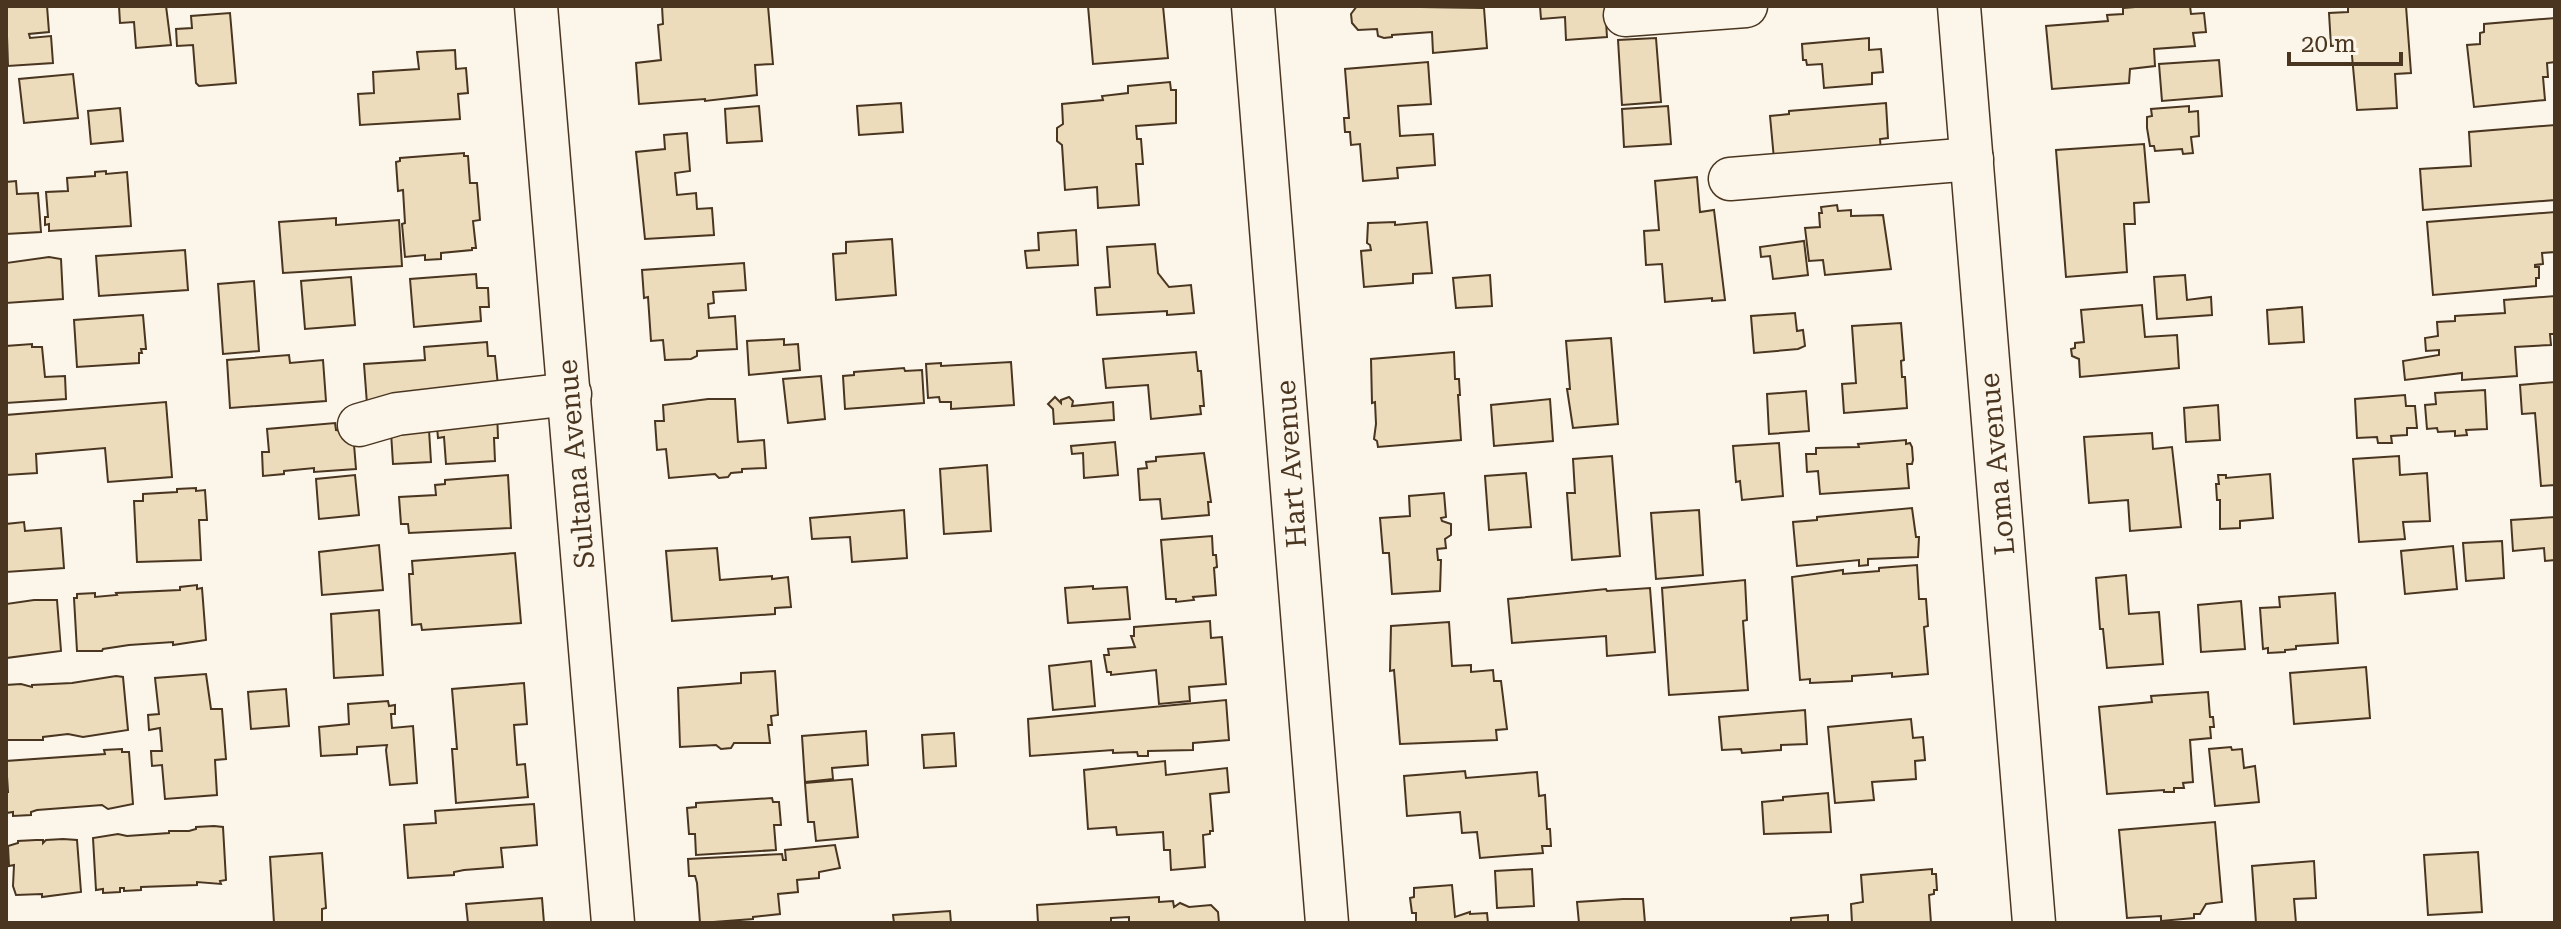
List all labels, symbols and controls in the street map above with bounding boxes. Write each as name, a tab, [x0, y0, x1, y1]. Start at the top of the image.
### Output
scale bar	[2289, 16, 2401, 66]
text: 20 m	[2301, 30, 2356, 58]
street label: Sultana Avenue	[550, 358, 602, 570]
street label: Loma Avenue	[1973, 371, 2021, 557]
street label: Hart Avenue	[1269, 379, 1313, 549]

